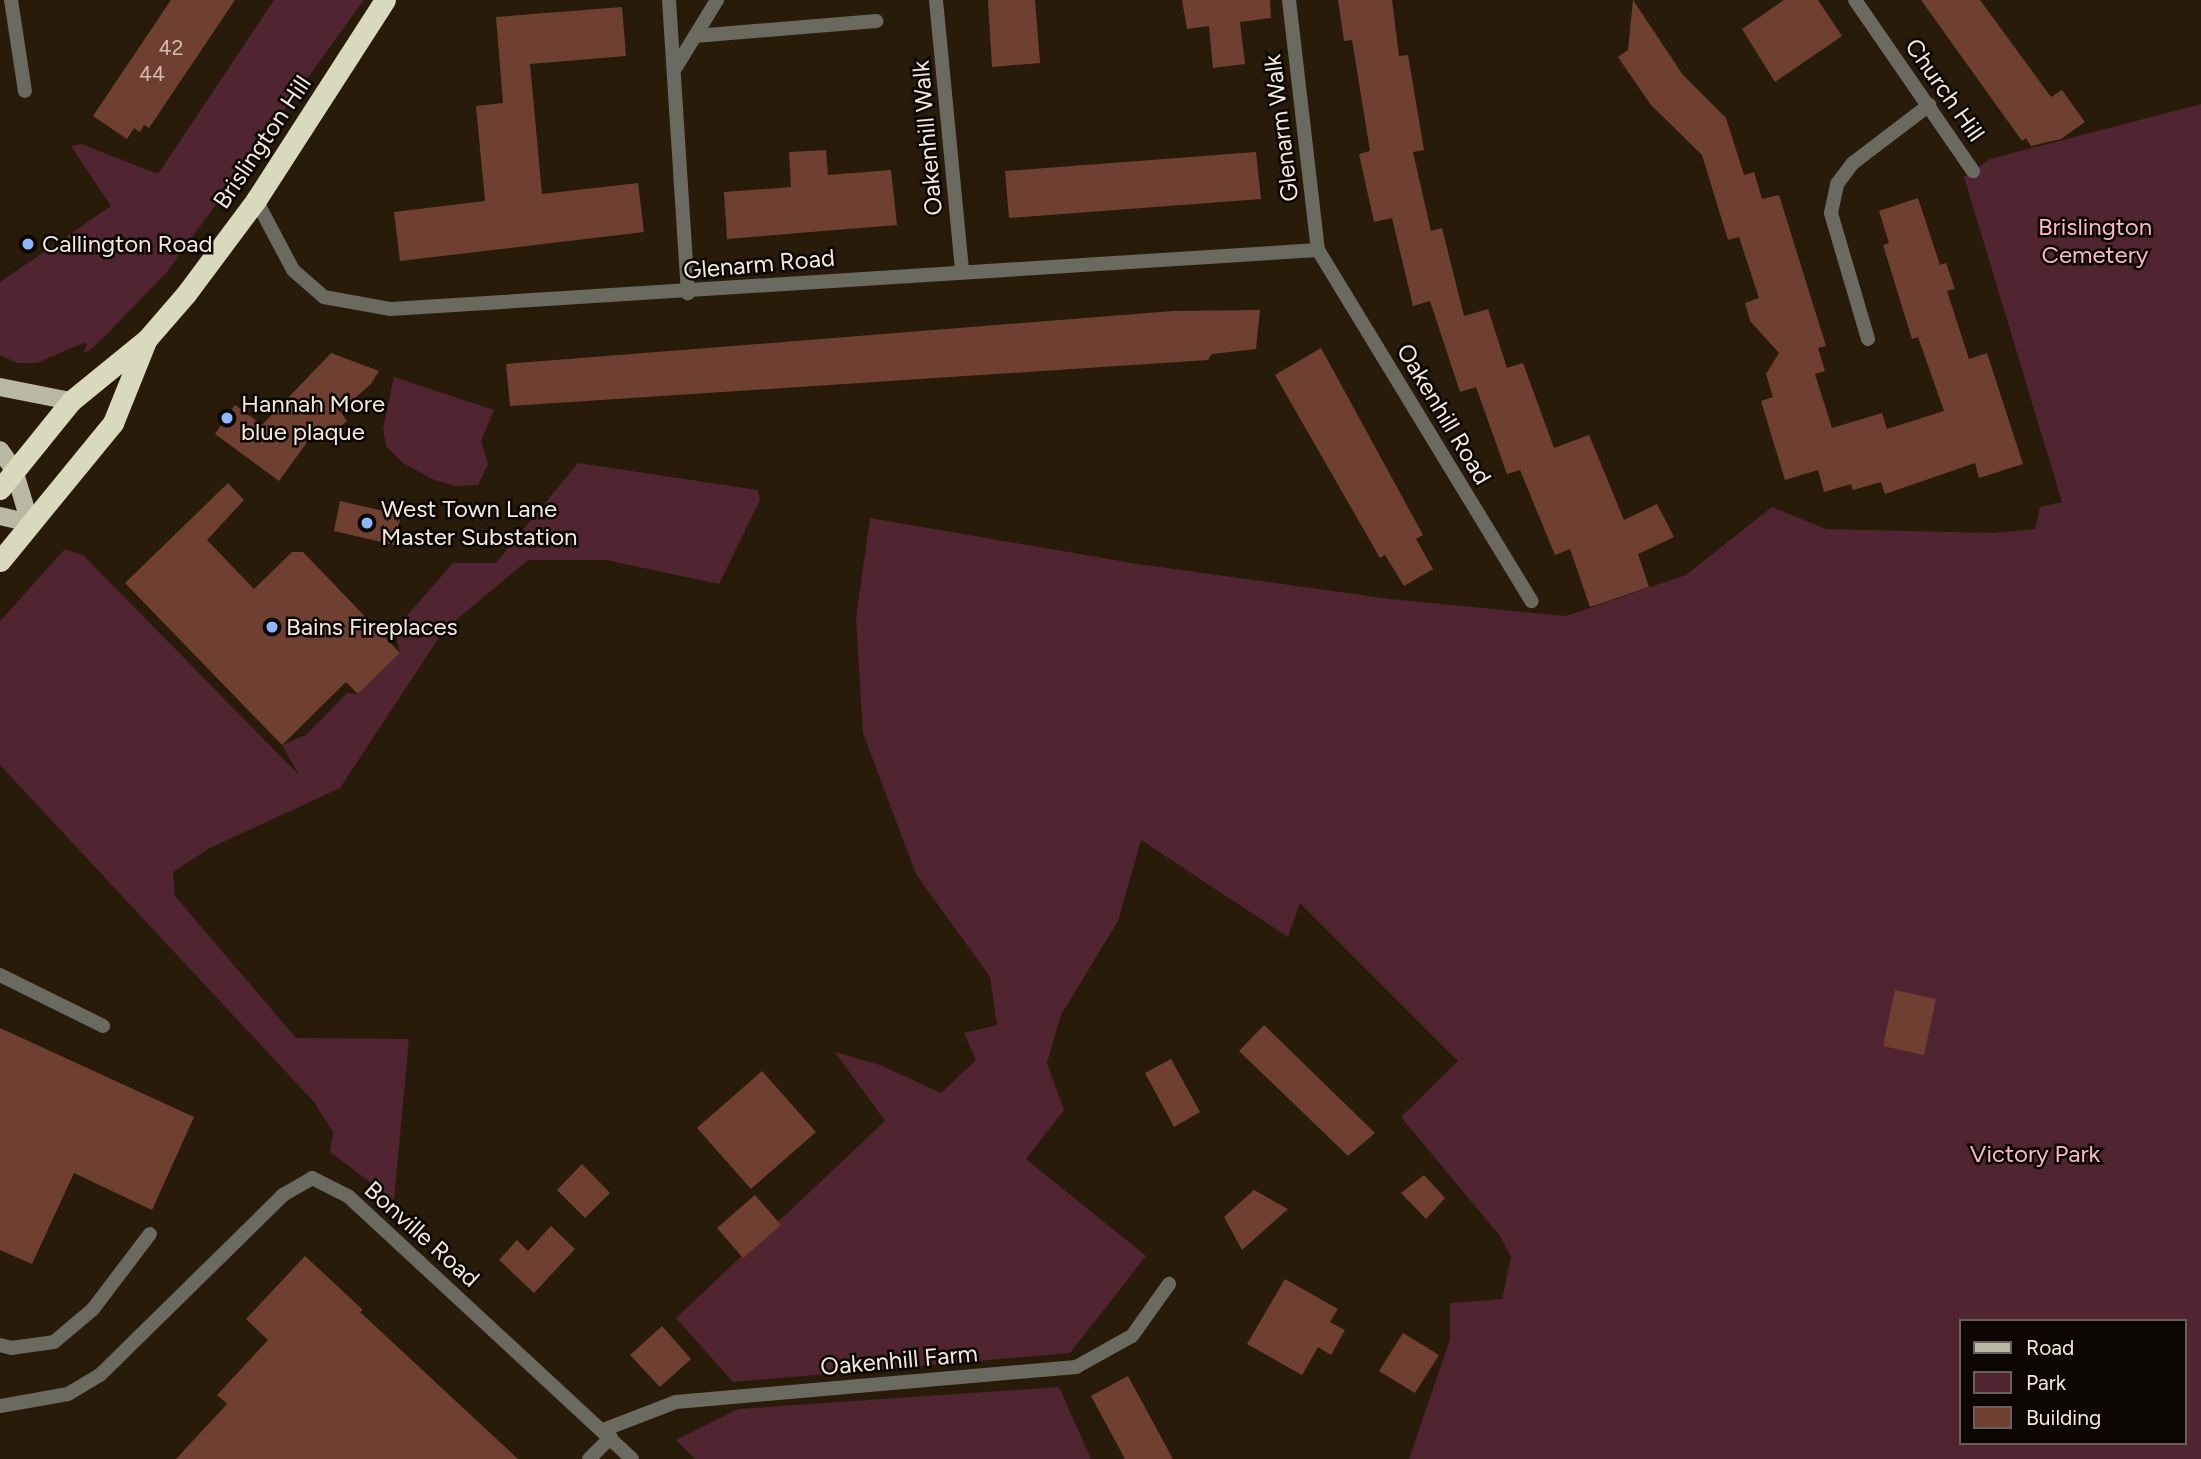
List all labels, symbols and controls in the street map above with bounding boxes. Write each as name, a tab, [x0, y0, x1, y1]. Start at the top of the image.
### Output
street label: Church Hill	[1899, 33, 1991, 147]
house number: 42	[159, 35, 183, 61]
street label: Glenarm Walk	[1258, 53, 1304, 203]
street label: Oakenhill Walk	[906, 59, 948, 217]
house number: 44	[139, 61, 165, 87]
street label: Brislington Hill	[207, 70, 317, 214]
park label: Brislington Cemetery	[2038, 213, 2152, 269]
place label: Callington Road	[42, 230, 213, 258]
marker: Callington Road	[20, 236, 36, 252]
street label: Glenarm Road	[682, 243, 836, 285]
street label: Oakenhill Road	[1391, 338, 1497, 490]
place label: Hannah More blue plaque	[241, 390, 385, 446]
marker: Hannah More blue plaque	[219, 410, 235, 426]
place label: West Town Lane Master Substation	[381, 495, 577, 551]
marker: West Town Lane Master Substation	[359, 515, 375, 531]
place label: Bains Fireplaces	[286, 613, 458, 641]
marker: Bains Fireplaces	[264, 619, 280, 635]
park label: Victory Park	[1970, 1140, 2100, 1168]
street label: Bonville Road	[359, 1175, 485, 1293]
legend	[1960, 1319, 2187, 1445]
text: Road	[2026, 1335, 2074, 1360]
street label: Oakenhill Farm	[819, 1339, 979, 1381]
text: Park	[2026, 1370, 2066, 1395]
text: Building	[2026, 1405, 2101, 1430]

